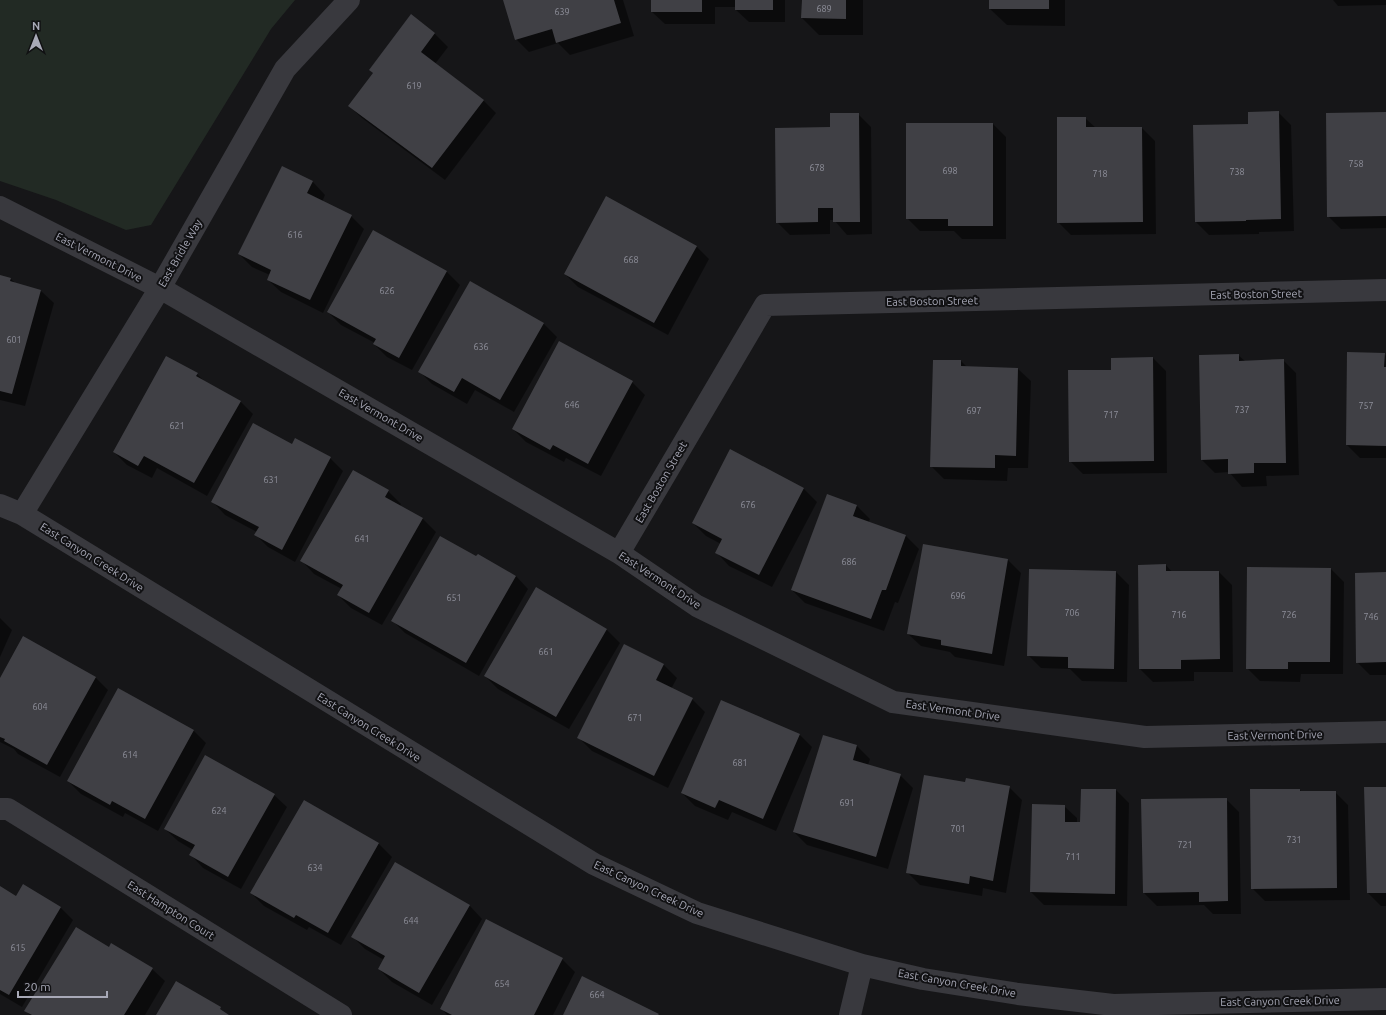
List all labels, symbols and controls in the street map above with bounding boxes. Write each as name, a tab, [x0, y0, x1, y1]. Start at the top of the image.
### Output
house number: 689	[816, 4, 832, 14]
house number: 639	[554, 7, 570, 17]
north arrow	[16, 16, 56, 56]
text: N	[32, 20, 40, 32]
house number: 619	[406, 81, 422, 91]
house number: 758	[1348, 159, 1364, 169]
house number: 678	[809, 163, 825, 173]
house number: 698	[942, 166, 958, 176]
house number: 738	[1229, 167, 1245, 177]
house number: 718	[1092, 169, 1108, 179]
street label: East Bridle Way	[156, 216, 205, 289]
street label: East Vermont Drive	[54, 230, 144, 284]
house number: 616	[287, 230, 303, 240]
house number: 668	[623, 255, 639, 265]
house number: 626	[379, 286, 395, 296]
street label: East Boston Street	[1210, 287, 1303, 301]
street label: East Boston Street	[886, 294, 979, 308]
house number: 601	[6, 335, 22, 345]
house number: 636	[473, 342, 489, 352]
street label: East Vermont Drive	[337, 386, 425, 444]
house number: 646	[564, 400, 580, 410]
house number: 757	[1358, 401, 1374, 411]
house number: 737	[1234, 405, 1250, 415]
house number: 697	[966, 406, 982, 416]
house number: 717	[1103, 410, 1119, 420]
house number: 621	[169, 421, 185, 431]
street label: East Boston Street	[633, 439, 690, 525]
house number: 631	[263, 475, 279, 485]
house number: 676	[740, 500, 756, 510]
street label: East Canyon Creek Drive	[38, 520, 146, 594]
house number: 641	[354, 534, 370, 544]
street label: East Vermont Drive	[617, 549, 703, 611]
house number: 686	[841, 557, 857, 567]
house number: 696	[950, 591, 966, 601]
house number: 651	[446, 593, 462, 603]
house number: 706	[1064, 608, 1080, 618]
house number: 716	[1171, 610, 1187, 620]
house number: 726	[1281, 610, 1297, 620]
house number: 746	[1363, 612, 1379, 622]
house number: 661	[538, 647, 554, 657]
street label: East Canyon Creek Drive	[315, 690, 423, 764]
street label: East Vermont Drive	[905, 697, 1001, 723]
house number: 604	[32, 702, 48, 712]
house number: 671	[627, 713, 643, 723]
street label: East Vermont Drive	[1227, 728, 1323, 742]
house number: 614	[122, 750, 138, 760]
house number: 681	[732, 758, 748, 768]
house number: 691	[839, 798, 855, 808]
house number: 624	[211, 806, 227, 816]
house number: 701	[950, 824, 966, 834]
house number: 731	[1286, 835, 1302, 845]
house number: 721	[1177, 840, 1193, 850]
house number: 711	[1065, 852, 1081, 862]
street label: East Canyon Creek Drive	[592, 858, 706, 920]
house number: 634	[307, 863, 323, 873]
street label: East Hampton Court	[125, 878, 217, 942]
house number: 644	[403, 916, 419, 926]
house number: 615	[10, 943, 26, 953]
street label: East Canyon Creek Drive	[897, 967, 1017, 999]
scale bar	[18, 973, 107, 999]
house number: 654	[494, 979, 510, 989]
text: 20 m	[24, 980, 51, 993]
house number: 664	[589, 990, 605, 1000]
street label: East Canyon Creek Drive	[1220, 994, 1340, 1008]

